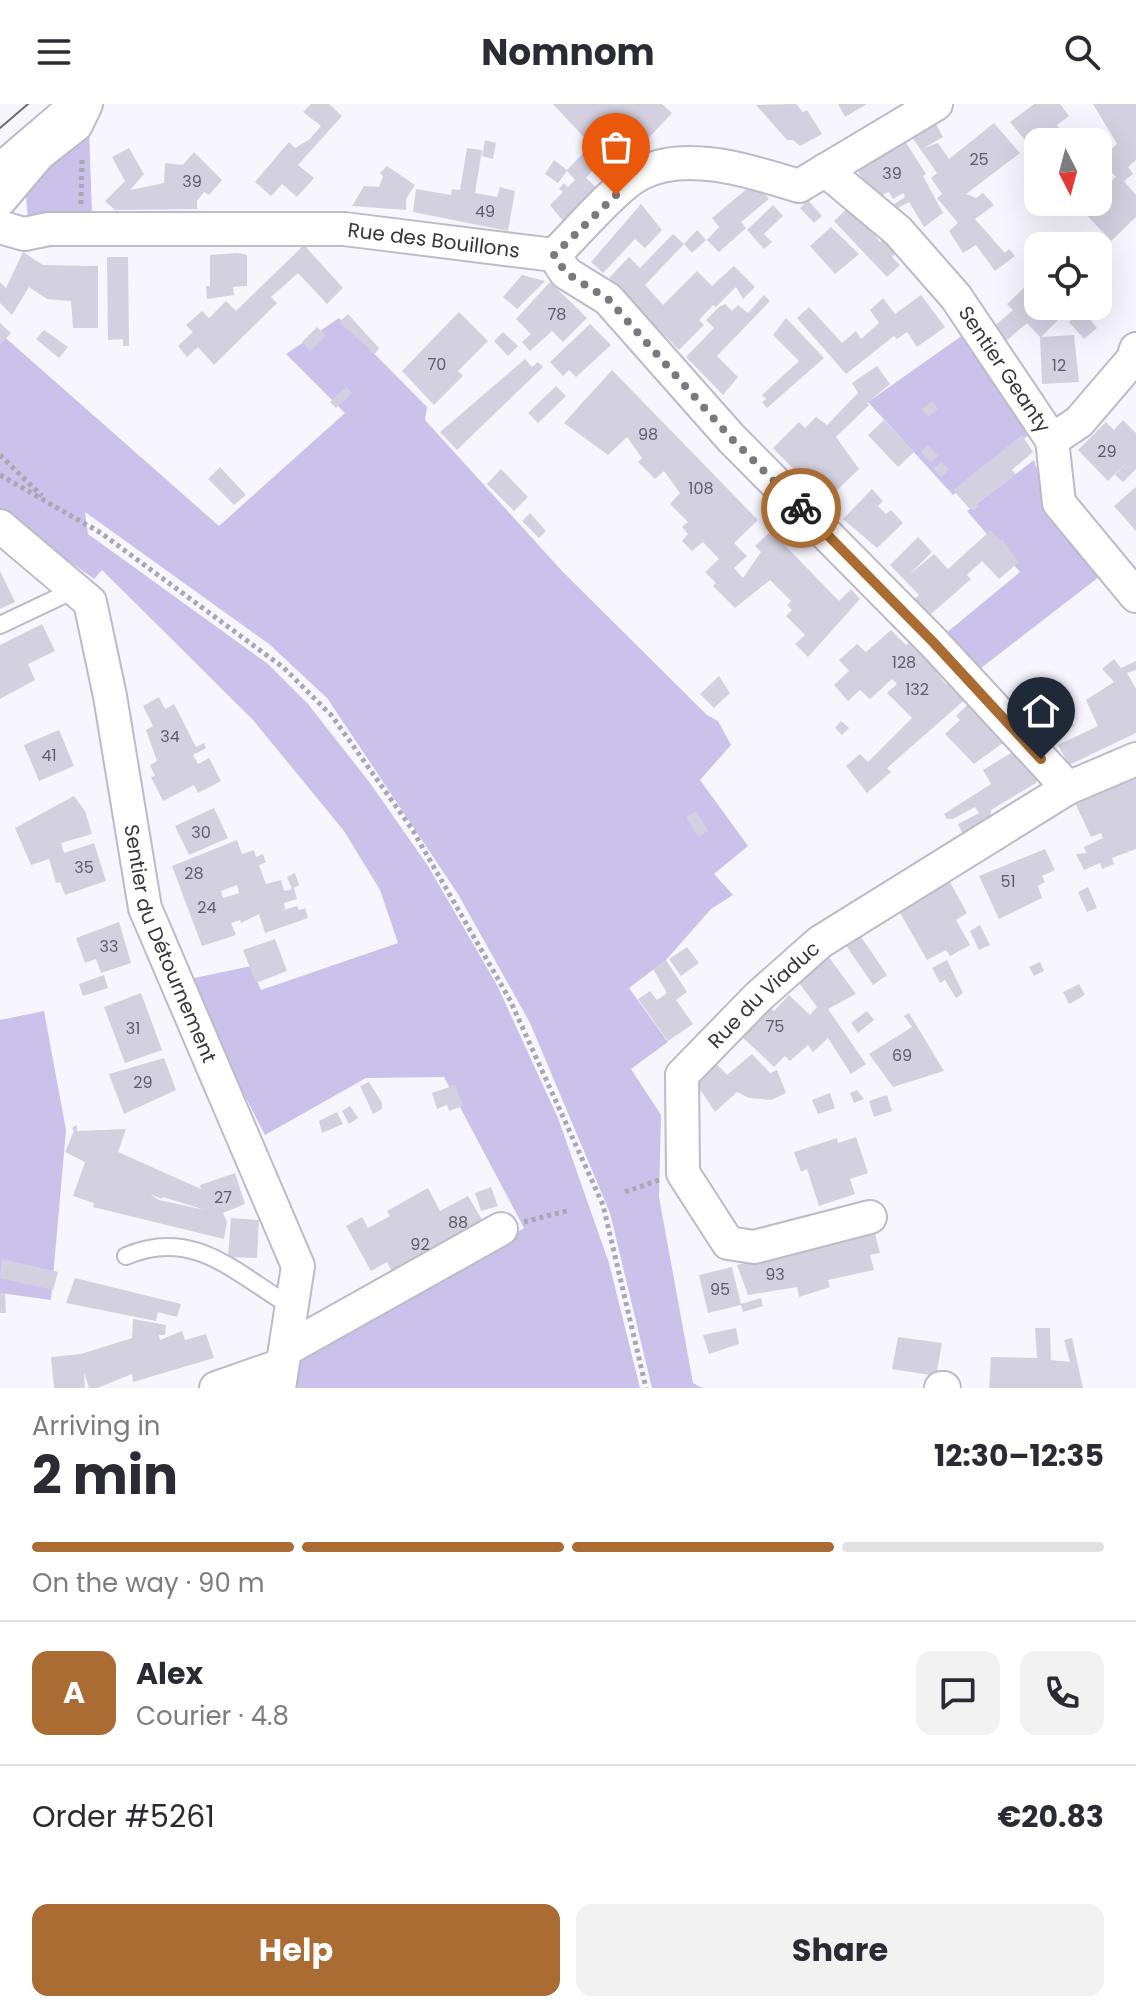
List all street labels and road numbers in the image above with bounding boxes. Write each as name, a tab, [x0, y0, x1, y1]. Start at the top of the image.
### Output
street label: Rue des Bouillons	[346, 216, 521, 265]
street label: Sentier Geanty	[952, 300, 1057, 438]
street label: Sentier du Détournement	[117, 822, 223, 1067]
street label: Rue du Viaduc	[701, 935, 826, 1055]

